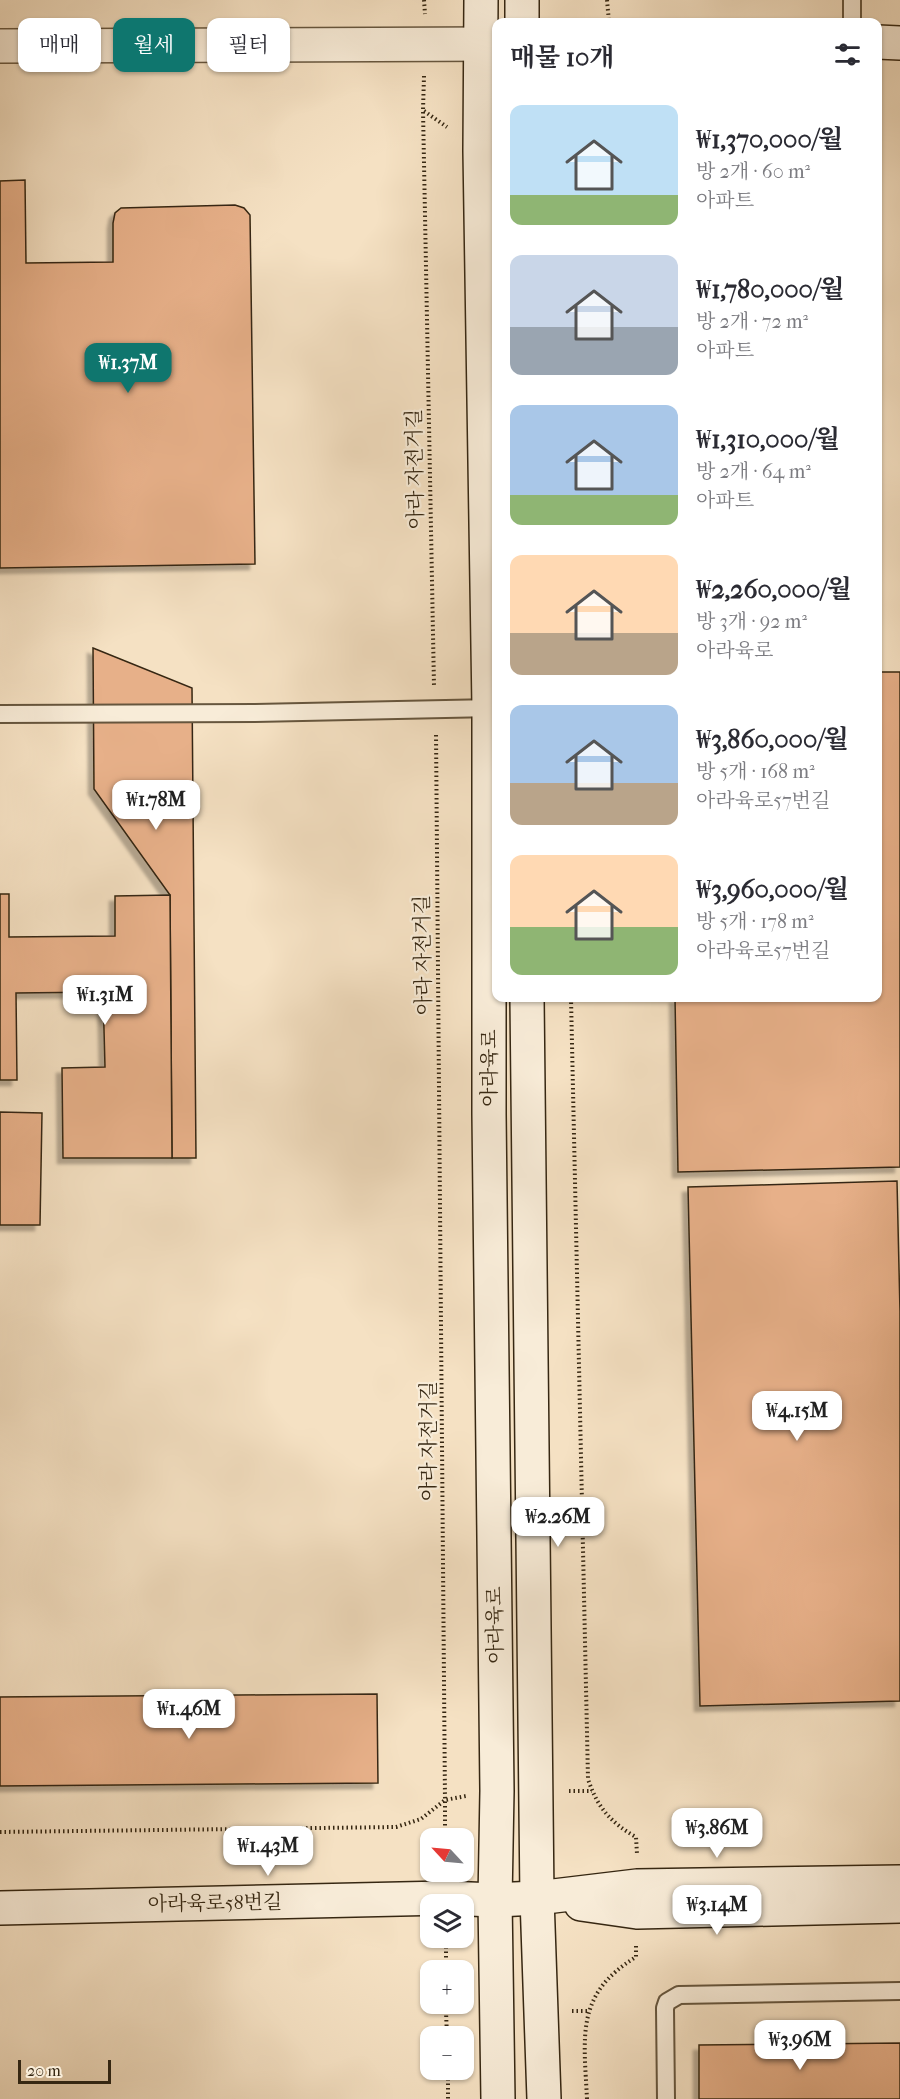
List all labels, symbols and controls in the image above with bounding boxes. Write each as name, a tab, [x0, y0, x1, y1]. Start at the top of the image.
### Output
chip: 매매	[18, 18, 101, 72]
chip: 월세	[113, 18, 195, 72]
chip: 필터	[207, 18, 290, 72]
icon: filters	[831, 38, 864, 71]
text: 매물 10개	[510, 42, 614, 73]
text: ₩1,370,000/월	[696, 124, 843, 155]
icon: home	[558, 129, 630, 201]
text: 방 2개 · 60 m²	[696, 160, 810, 183]
text: 아파트	[696, 189, 754, 212]
text: ₩1,780,000/월	[696, 274, 844, 305]
icon: home	[558, 279, 630, 351]
text: 방 2개 · 72 m²	[696, 310, 808, 333]
text: 아파트	[696, 339, 754, 362]
pin: ₩1.37M	[79, 343, 177, 394]
text: ₩1.37M	[99, 351, 157, 374]
street label: 아라 자전거길	[402, 409, 428, 529]
text: ₩1,310,000/월	[696, 424, 840, 455]
icon: home	[558, 429, 630, 501]
text: 방 2개 · 64 m²	[696, 460, 811, 483]
text: 아파트	[696, 489, 754, 512]
text: ₩2,260,000/월	[696, 574, 852, 605]
icon: home	[558, 579, 630, 651]
text: 방 3개 · 92 m²	[696, 610, 807, 633]
text: 아라육로	[696, 639, 773, 662]
text: ₩3,860,000/월	[696, 724, 849, 755]
icon: home	[558, 729, 630, 801]
text: 방 5개 · 168 m²	[696, 760, 815, 783]
pin: ₩1.78M	[107, 780, 205, 831]
text: ₩1.78M	[126, 788, 186, 811]
text: 아라육로57번길	[696, 789, 830, 812]
text: ₩3,960,000/월	[696, 874, 849, 905]
icon: home	[558, 879, 630, 951]
street label: 아라 자전거길	[410, 895, 436, 1015]
text: 방 5개 · 178 m²	[696, 910, 814, 933]
text: 아라육로57번길	[696, 939, 830, 962]
pin: ₩1.31M	[56, 975, 154, 1026]
text: ₩1.31M	[77, 983, 133, 1006]
street label: 아라육로	[478, 1029, 501, 1107]
street label: 아라 자전거길	[417, 1381, 440, 1501]
pin: ₩4.15M	[748, 1391, 846, 1442]
text: ₩4.15M	[766, 1399, 828, 1422]
pin: ₩2.26M	[509, 1497, 607, 1548]
text: ₩2.26M	[525, 1505, 591, 1528]
street label: 아라육로	[483, 1586, 507, 1664]
pin: ₩1.46M	[140, 1689, 238, 1740]
text: ₩1.46M	[157, 1697, 221, 1720]
pin: ₩3.86M	[668, 1808, 766, 1859]
text: ₩3.86M	[685, 1816, 749, 1839]
pin: ₩1.43M	[219, 1826, 317, 1877]
north arrow	[420, 1828, 474, 1882]
map controls	[420, 1828, 474, 2080]
text: ₩1.43M	[237, 1834, 299, 1857]
pin: ₩3.14M	[668, 1885, 766, 1936]
street label: 아라육로58번길	[147, 1890, 283, 1916]
text: ₩3.14M	[686, 1893, 748, 1916]
button: layers	[420, 1894, 474, 1948]
button: +	[420, 1960, 474, 2014]
pin: ₩3.96M	[751, 2020, 849, 2071]
button: −	[420, 2026, 474, 2080]
text: ₩3.96M	[768, 2028, 832, 2051]
scale bar	[18, 2057, 111, 2084]
text: 20 m	[27, 2061, 61, 2080]

